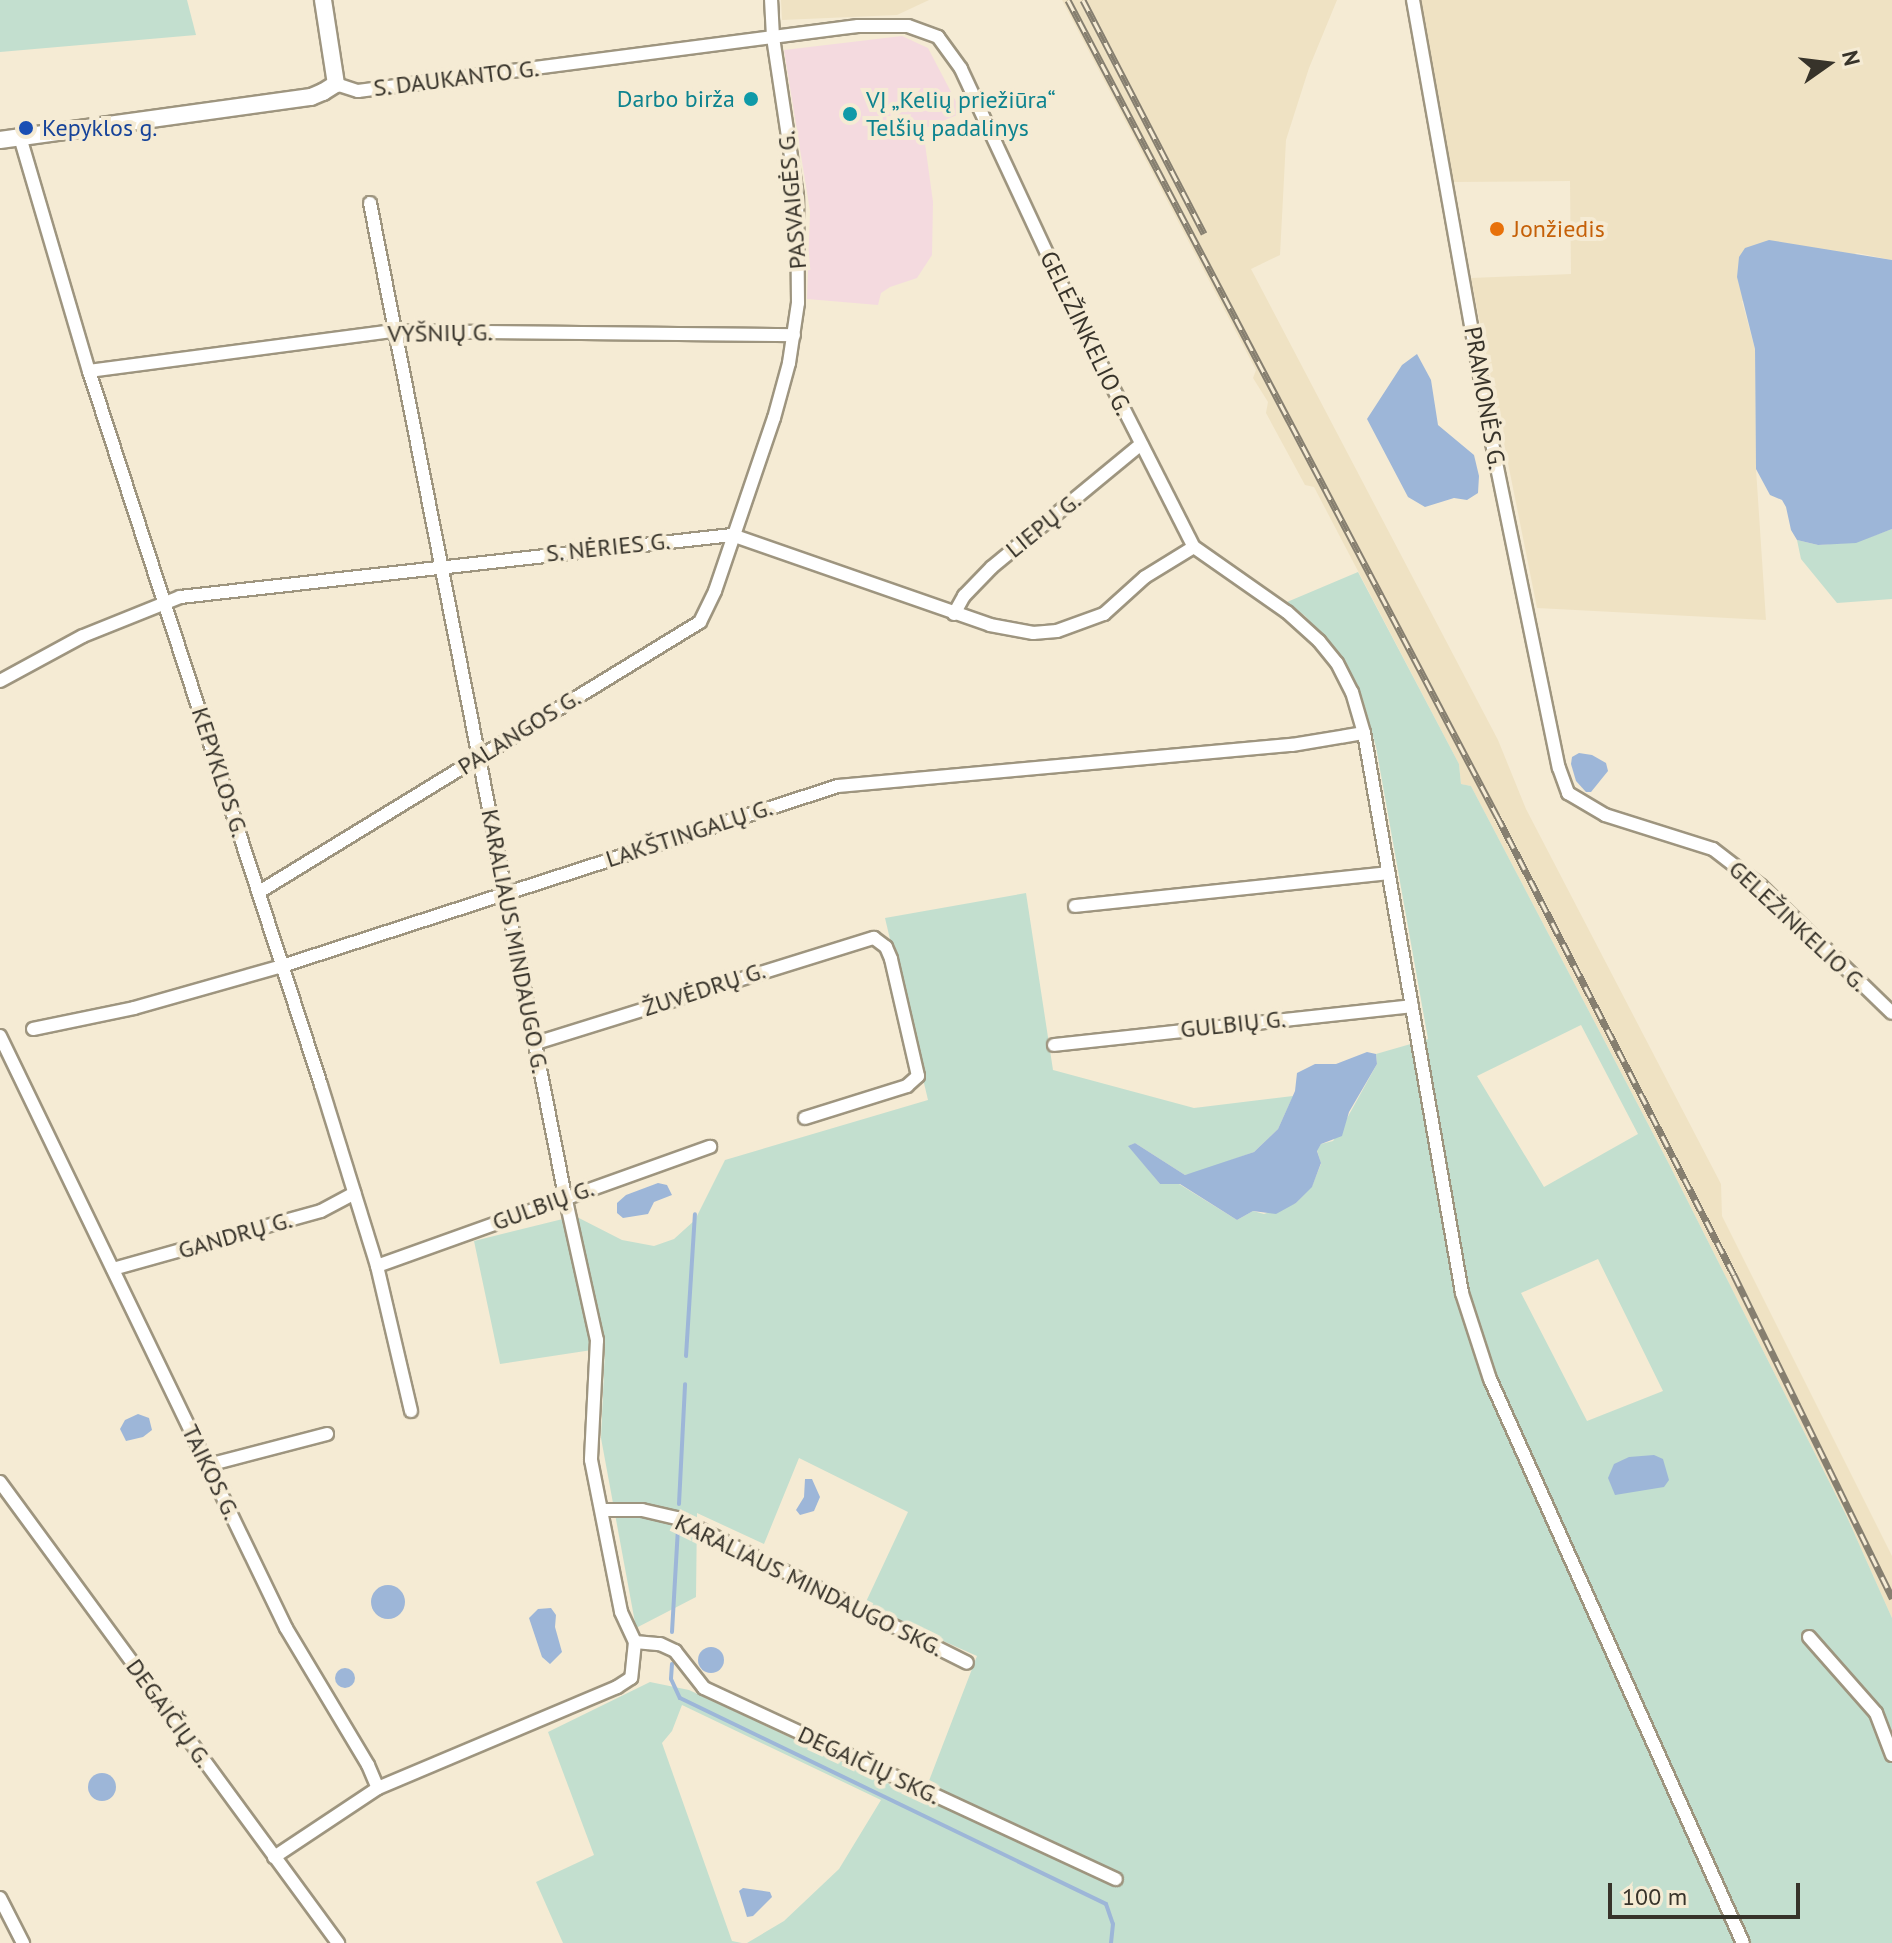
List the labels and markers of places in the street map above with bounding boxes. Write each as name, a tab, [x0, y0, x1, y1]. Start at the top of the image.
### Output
place label: Darbo birža	[617, 85, 735, 113]
place label: VĮ „Kelių priežiūra“ Telšių padalinys	[866, 86, 1057, 142]
marker: Darbo birža	[742, 90, 760, 108]
marker: VĮ „Kelių priežiūra“ Telšių padalinys	[841, 105, 859, 123]
place label: Kepyklos g.	[42, 114, 157, 142]
marker: Kepyklos g.	[17, 119, 35, 137]
place label: Jonžiedis	[1513, 215, 1605, 243]
marker: Jonžiedis	[1488, 220, 1506, 238]

